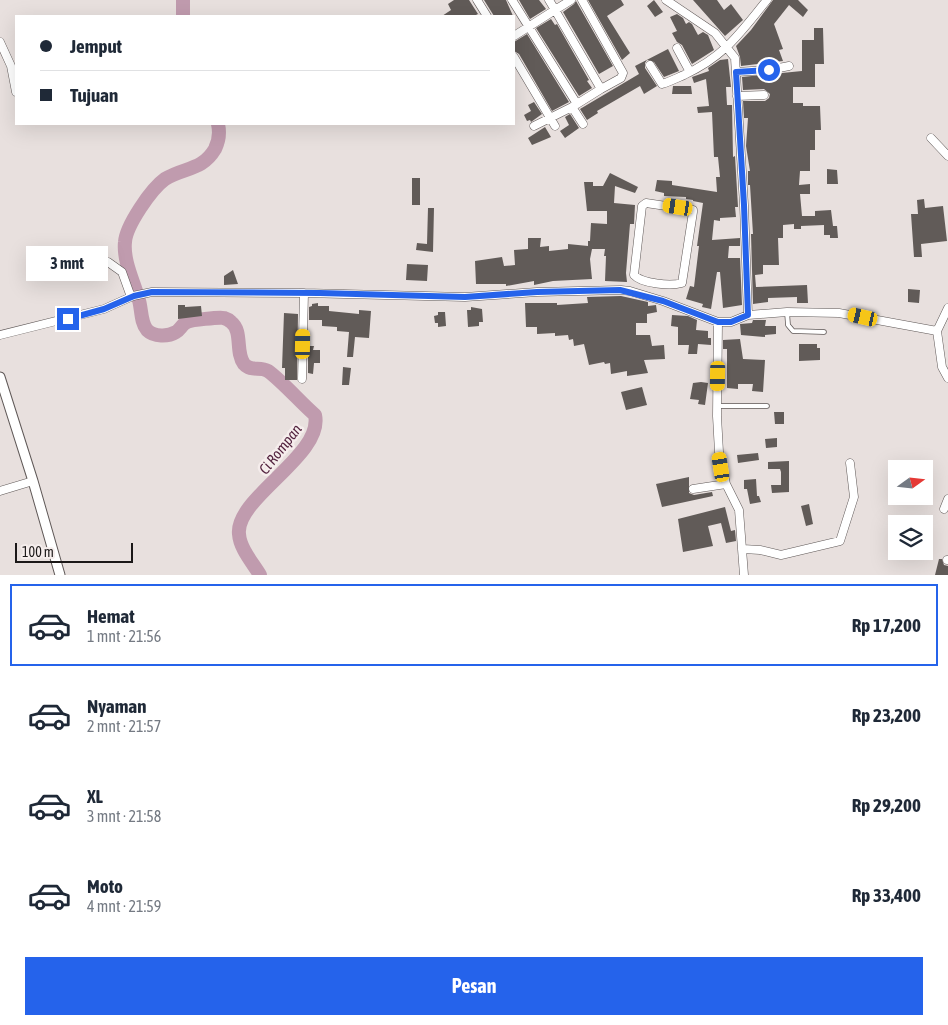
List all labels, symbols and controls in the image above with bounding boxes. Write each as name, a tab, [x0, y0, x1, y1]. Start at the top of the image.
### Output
text: Jemput	[70, 35, 122, 57]
route start	[758, 59, 780, 81]
text: Tujuan	[70, 84, 118, 106]
car	[662, 197, 693, 217]
callout: 3 mnt	[27, 246, 109, 282]
text: 3 mnt	[50, 254, 84, 272]
car	[846, 306, 879, 328]
route end	[57, 308, 79, 330]
car	[295, 329, 310, 359]
car	[710, 361, 725, 391]
water label: Ci Rompan	[255, 421, 305, 477]
car	[711, 451, 730, 483]
north arrow	[888, 460, 932, 505]
map controls	[888, 460, 933, 560]
button: layers	[888, 515, 933, 560]
scale bar	[15, 540, 132, 563]
text: 100 m	[22, 544, 54, 560]
icon: car	[27, 603, 72, 648]
text: Hemat	[87, 605, 135, 627]
text: Rp 17,200	[852, 614, 921, 636]
text: 1 mnt · 21:56	[87, 627, 161, 645]
icon: car	[27, 693, 72, 738]
text: Nyaman	[87, 695, 146, 717]
text: Rp 23,200	[852, 704, 921, 726]
text: 2 mnt · 21:57	[87, 717, 161, 735]
icon: car	[27, 783, 72, 828]
text: XL	[87, 785, 103, 807]
text: Rp 29,200	[852, 794, 921, 816]
text: 3 mnt · 21:58	[87, 807, 161, 825]
icon: car	[27, 873, 72, 918]
text: Moto	[87, 875, 123, 897]
text: Rp 33,400	[852, 884, 921, 906]
text: 4 mnt · 21:59	[87, 897, 161, 915]
button: Pesan	[25, 957, 923, 1015]

